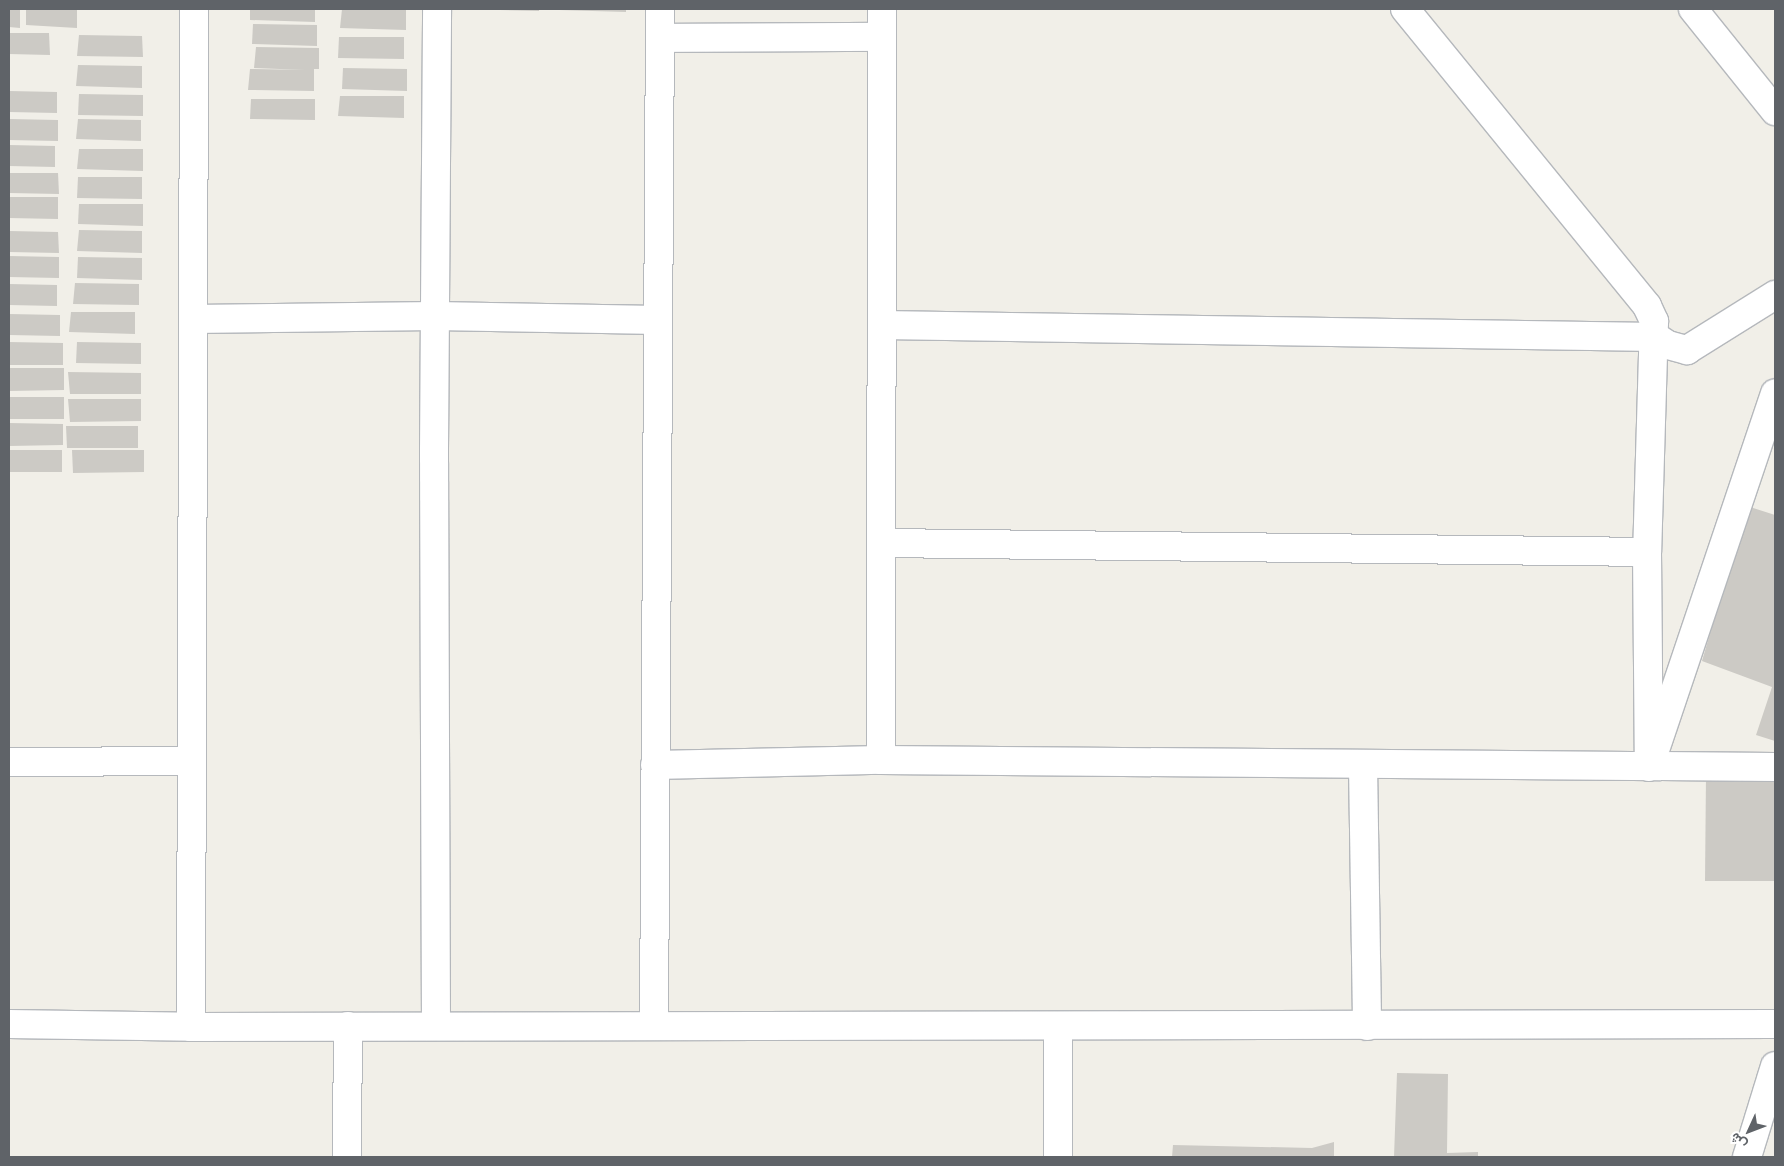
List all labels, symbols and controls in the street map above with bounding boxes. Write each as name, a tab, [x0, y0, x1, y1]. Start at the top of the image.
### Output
north arrow	[1724, 1106, 1774, 1156]
text: ش	[1726, 1129, 1750, 1154]

